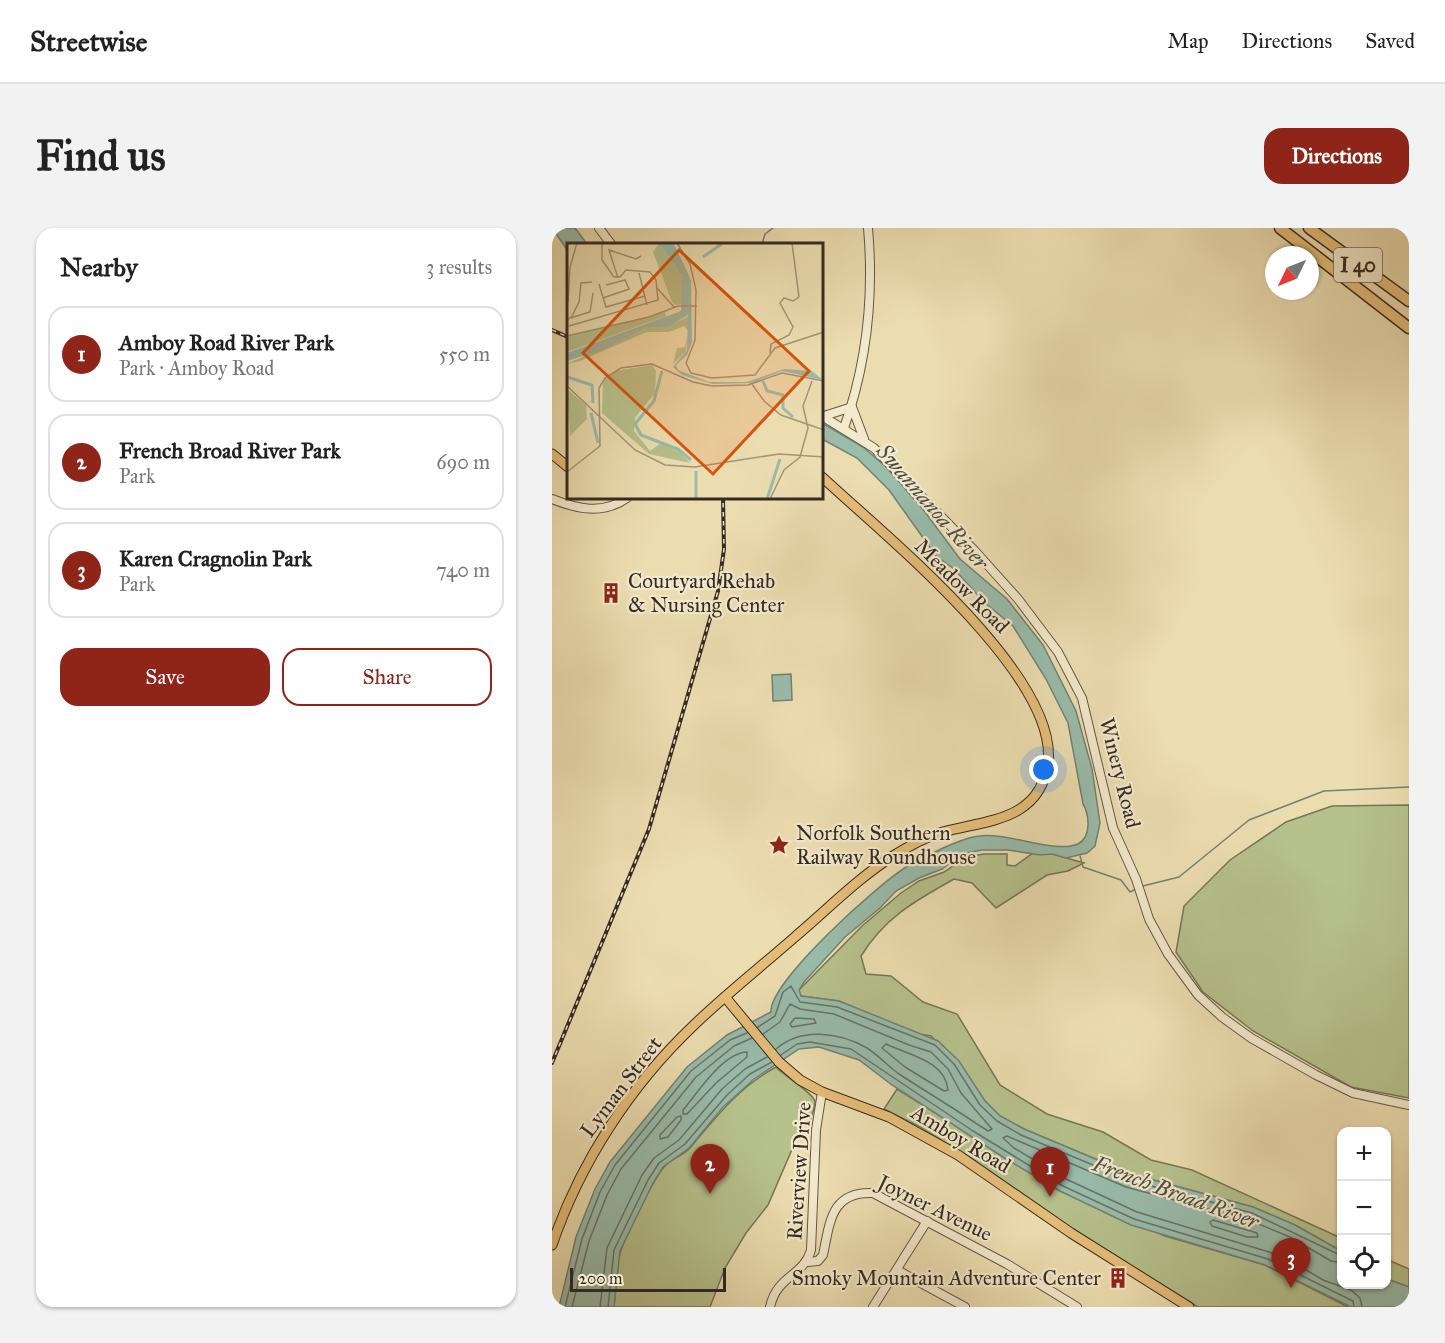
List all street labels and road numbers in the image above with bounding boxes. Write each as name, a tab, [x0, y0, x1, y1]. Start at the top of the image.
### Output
road number: I 40	[1334, 248, 1382, 282]
street label: Meadow Road	[909, 533, 1015, 639]
street label: Winery Road	[1094, 715, 1146, 831]
street label: Lyman Street	[575, 1031, 668, 1143]
street label: Amboy Road	[906, 1099, 1016, 1179]
street label: Riverview Drive	[781, 1101, 817, 1241]
street label: Joyner Avenue	[872, 1168, 997, 1247]

